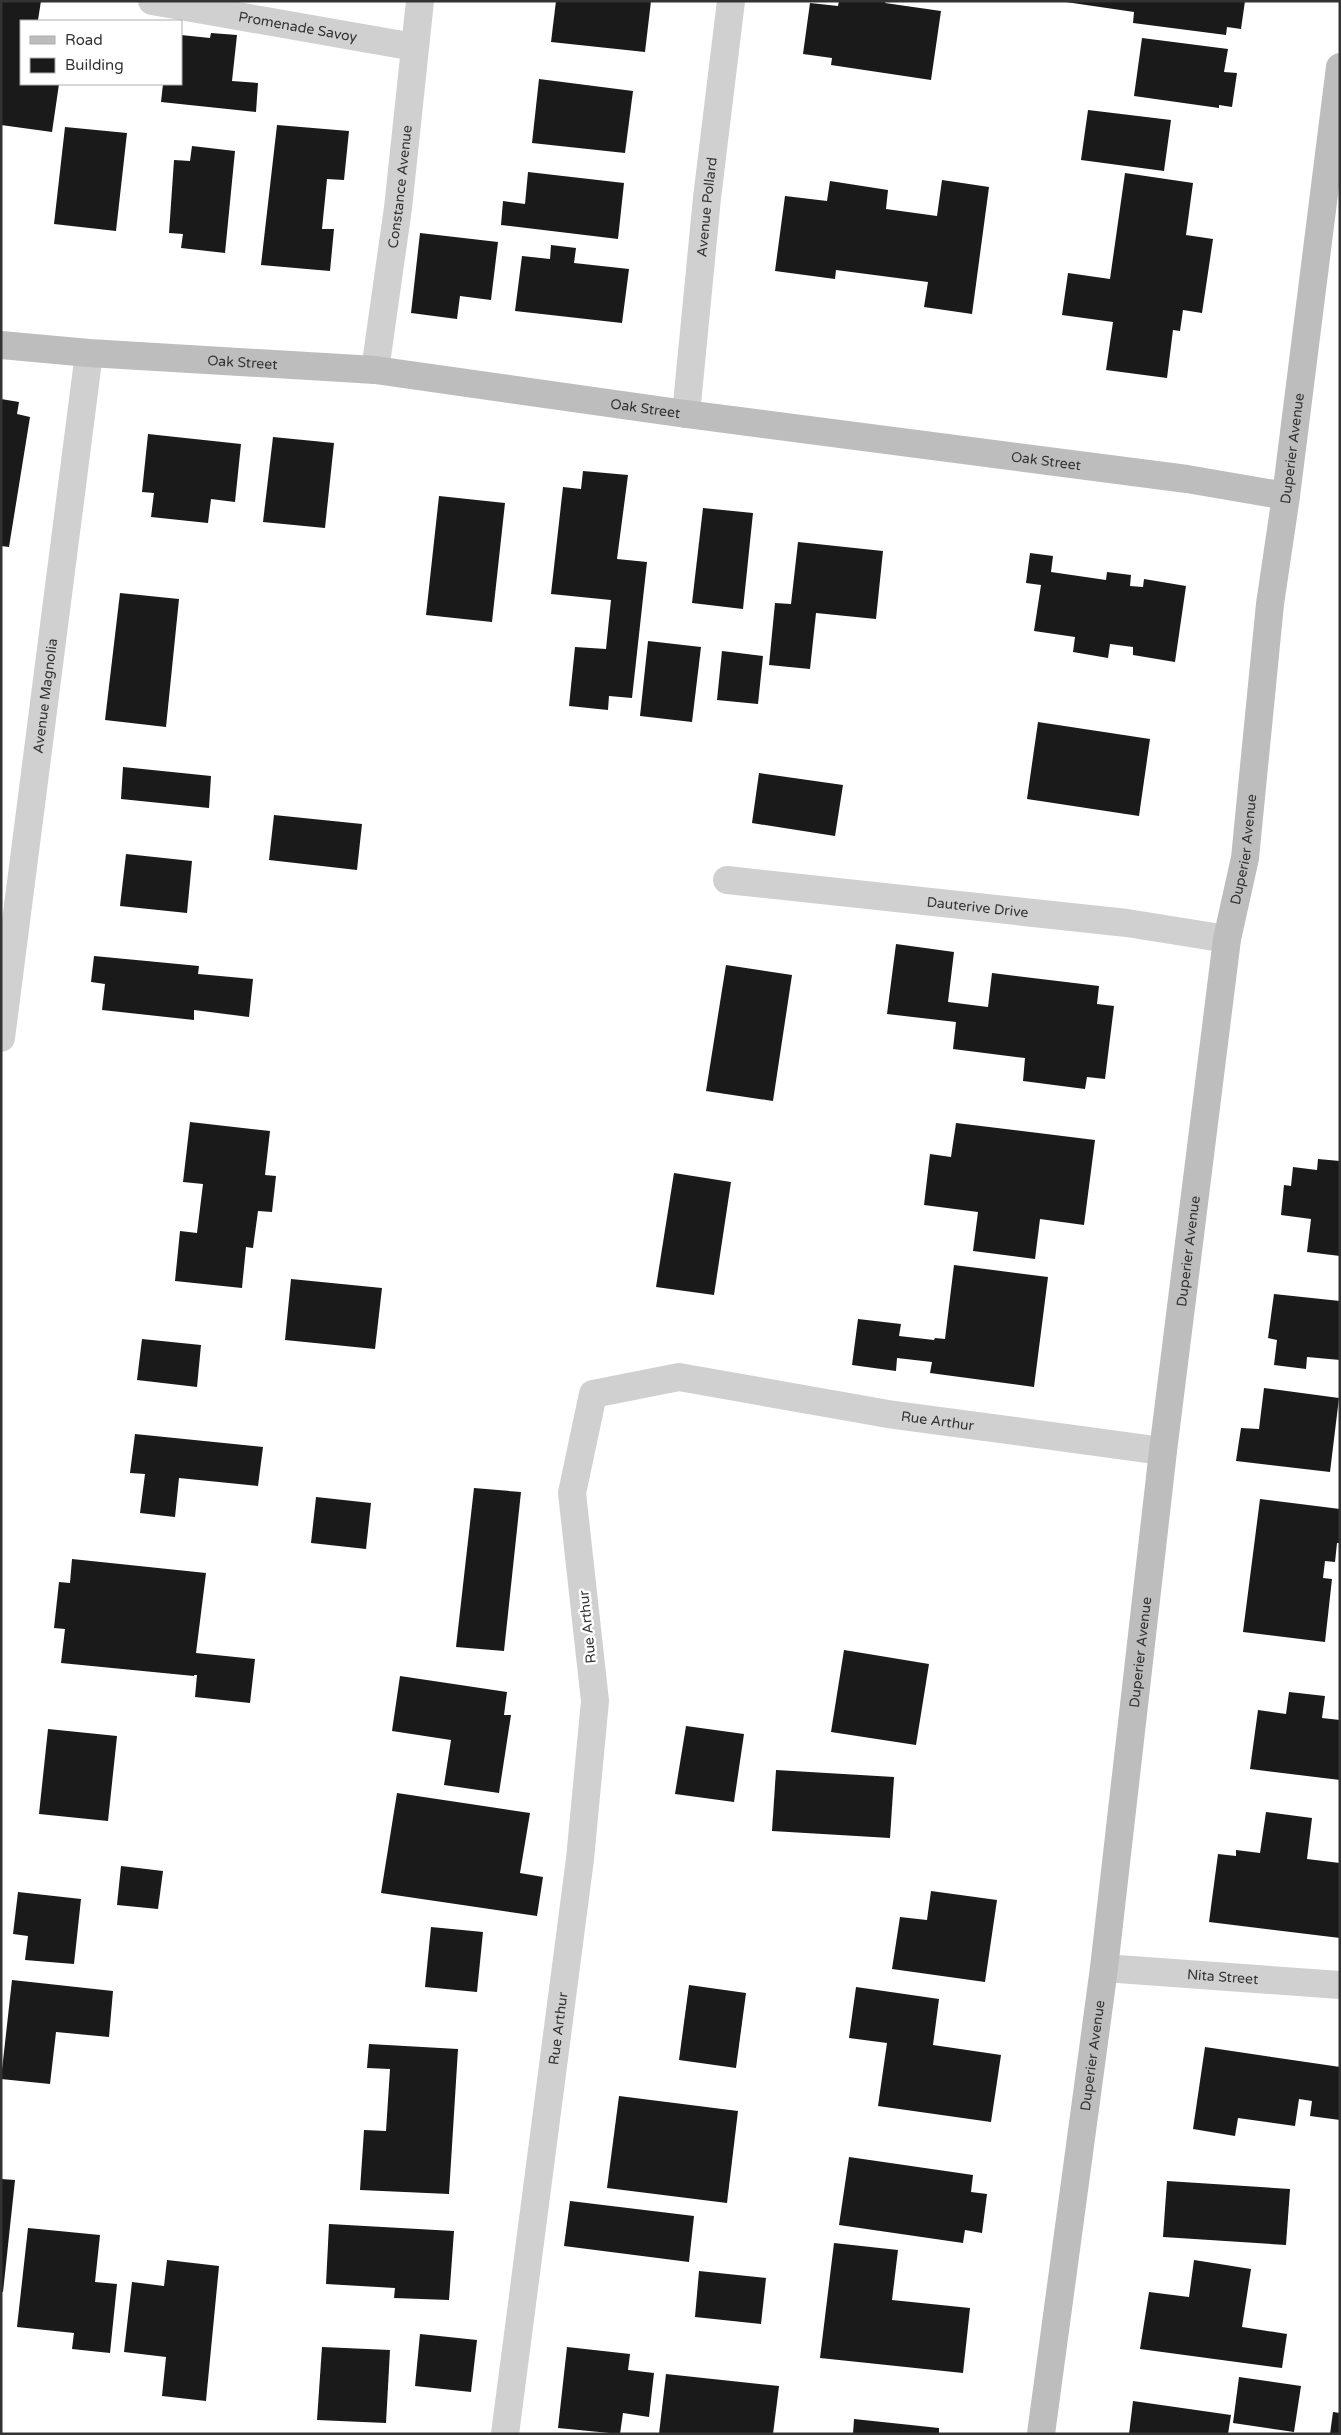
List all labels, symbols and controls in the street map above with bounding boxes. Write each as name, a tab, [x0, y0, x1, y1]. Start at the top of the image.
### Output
street label: Promenade Savoy	[237, 8, 359, 46]
legend	[20, 20, 182, 85]
text: Road	[65, 31, 103, 49]
text: Building	[65, 56, 124, 74]
street label: Constance Avenue	[384, 124, 416, 250]
street label: Avenue Pollard	[693, 156, 721, 258]
street label: Oak Street	[207, 352, 279, 373]
street label: Duperier Avenue	[1277, 392, 1308, 505]
street label: Oak Street	[609, 395, 682, 422]
street label: Oak Street	[1010, 448, 1083, 474]
street label: Avenue Magnolia	[30, 637, 61, 754]
street label: Duperier Avenue	[1227, 793, 1260, 906]
street label: Dauterive Drive	[926, 894, 1029, 921]
street label: Duperier Avenue	[1173, 1195, 1204, 1308]
street label: Rue Arthur	[900, 1408, 976, 1435]
street label: Rue Arthur	[575, 1589, 600, 1664]
street label: Duperier Avenue	[1126, 1596, 1155, 1709]
street label: Nita Street	[1186, 1966, 1260, 1988]
street label: Rue Arthur	[545, 1990, 572, 2066]
street label: Duperier Avenue	[1077, 1999, 1109, 2112]

